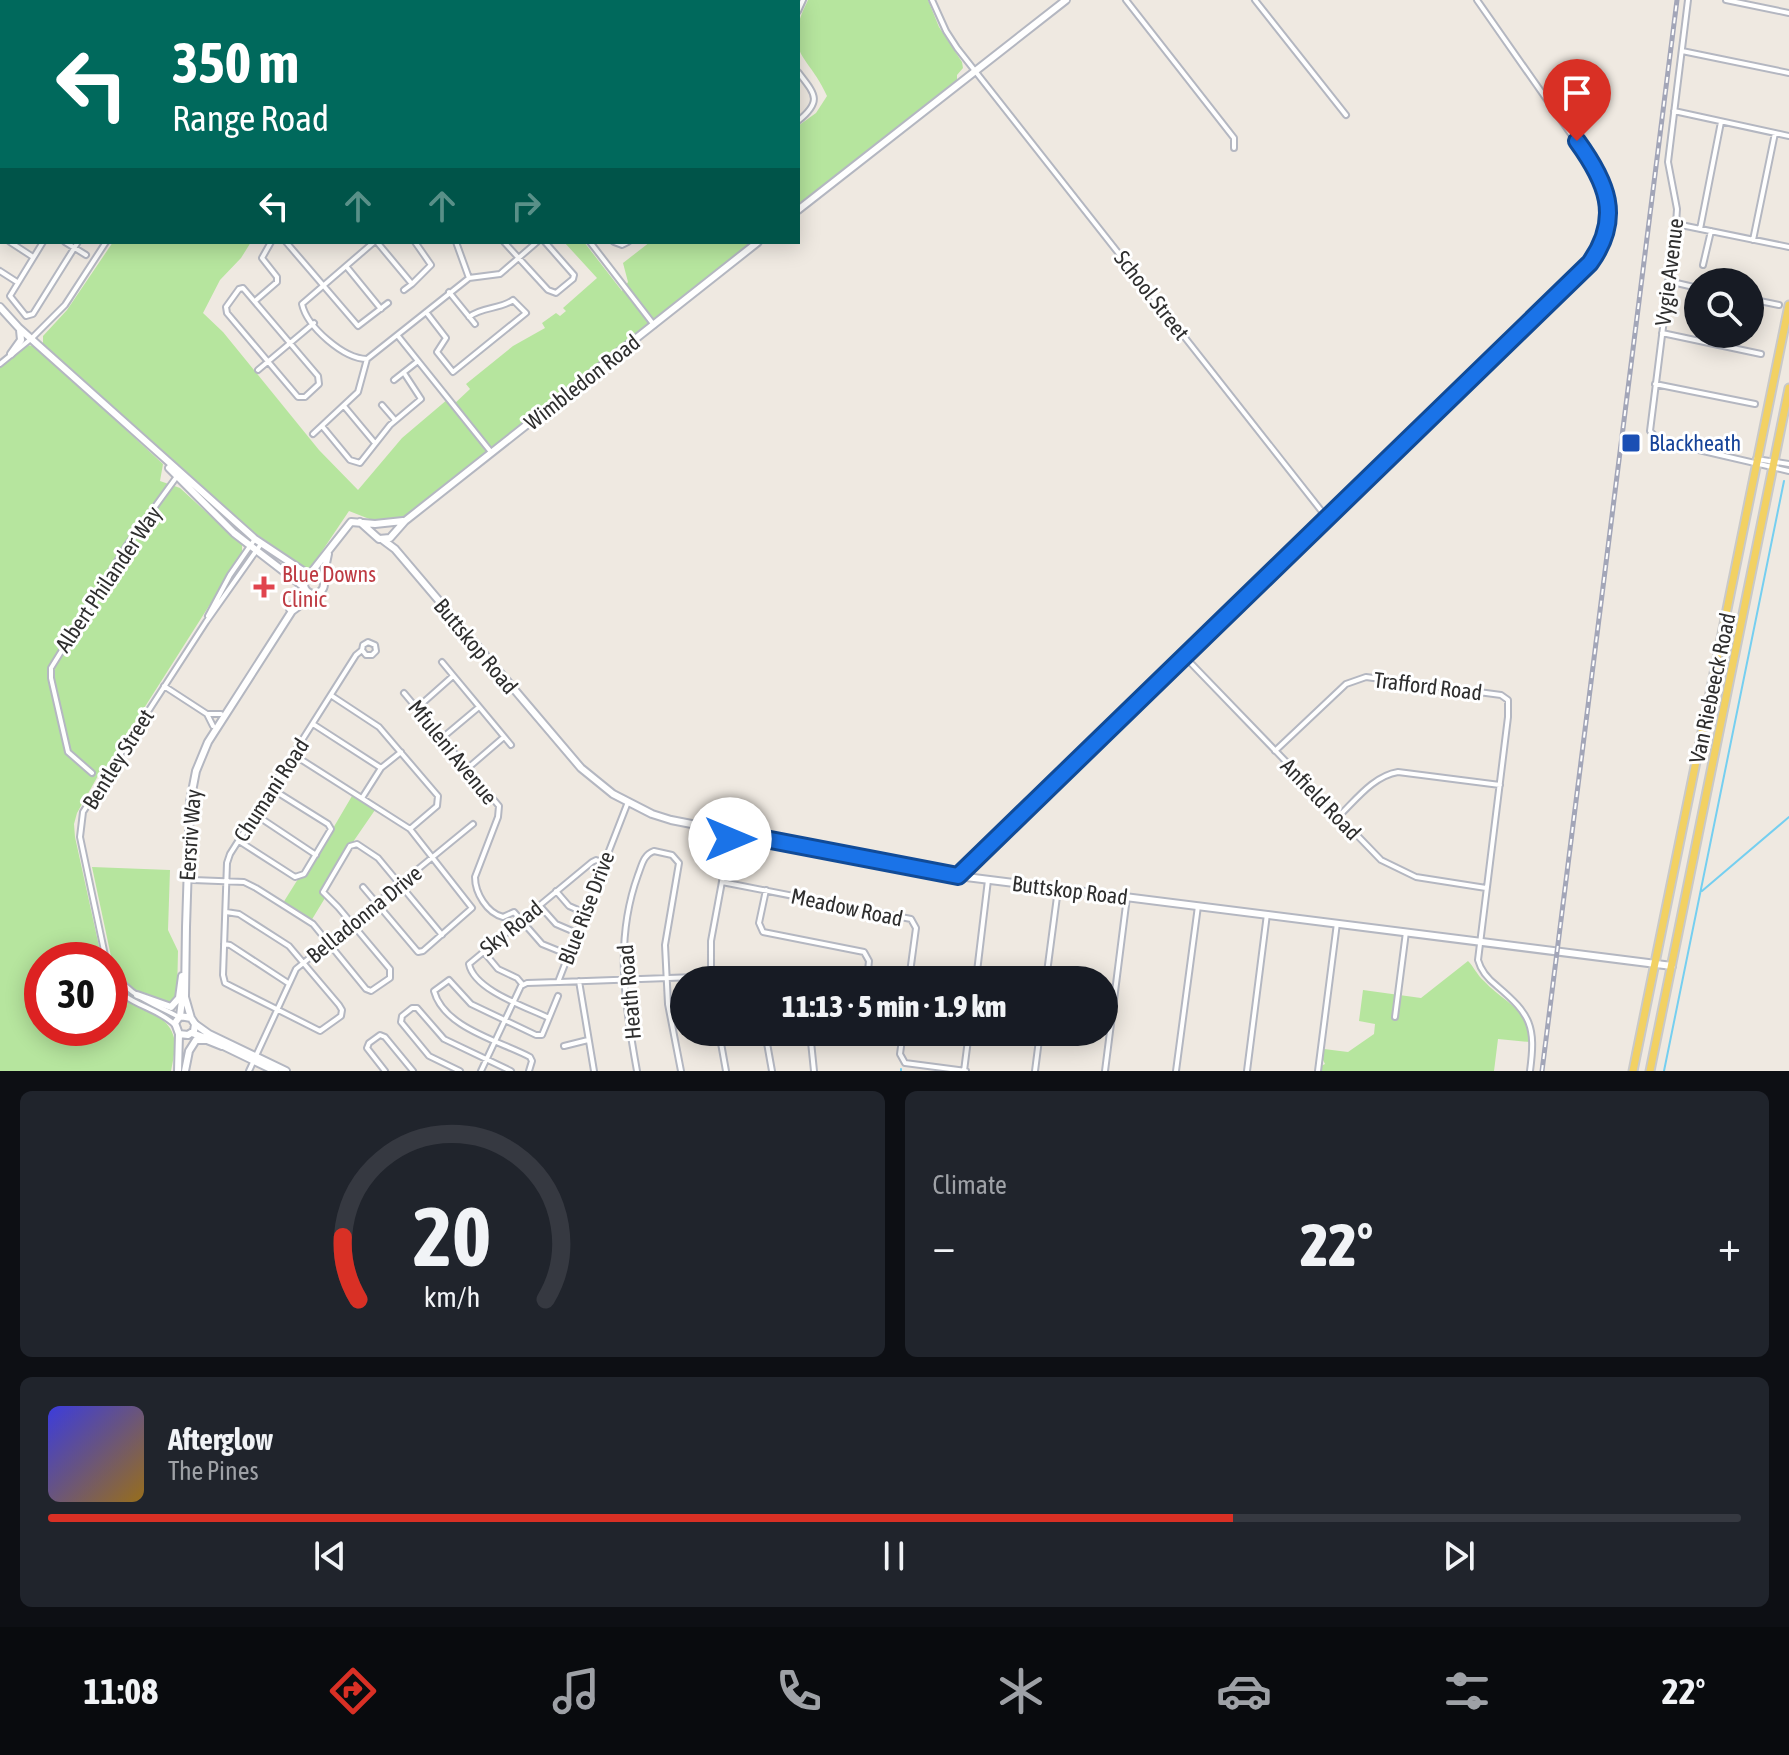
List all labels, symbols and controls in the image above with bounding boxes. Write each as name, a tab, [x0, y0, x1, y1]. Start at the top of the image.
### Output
text: 350 m	[172, 31, 299, 95]
icon: left	[40, 32, 144, 136]
pin	[1543, 59, 1611, 141]
icon: arrive	[1555, 71, 1599, 115]
text: Range Road	[172, 97, 329, 139]
icon: left	[252, 184, 296, 228]
icon: ahead	[336, 184, 380, 228]
icon: ahead	[420, 184, 464, 228]
icon: right	[504, 184, 548, 228]
street label: Vygie Avenue	[1649, 217, 1689, 327]
street label: School Street	[1109, 245, 1195, 345]
map controls	[1684, 268, 1764, 348]
button: search	[1684, 268, 1764, 348]
street label: Wimbledon Road	[519, 329, 645, 435]
place label: Blackheath	[1649, 430, 1741, 456]
marker: Blackheath	[1620, 432, 1642, 454]
street label: Albert Philander Way	[50, 501, 166, 657]
place label: Blue Downs Clinic	[282, 561, 376, 612]
marker: Blue Downs Clinic	[253, 576, 275, 598]
street label: Buttskop Road	[429, 593, 523, 699]
street label: Van Riebeeck Road	[1683, 610, 1741, 766]
street label: Trafford Road	[1372, 666, 1484, 706]
street label: Mfuleni Avenue	[403, 695, 503, 809]
street label: Bentley Street	[77, 704, 159, 814]
street label: Chumani Road	[228, 733, 314, 847]
street label: Anfield Road	[1276, 753, 1366, 845]
street label: Eersriv Way	[174, 788, 206, 882]
position arrow	[688, 797, 772, 881]
street label: Blue Rise Drive	[552, 848, 620, 968]
street label: Belladonna Drive	[301, 860, 427, 968]
street label: Buttskop Road	[1011, 870, 1129, 910]
street label: Meadow Road	[789, 882, 905, 932]
street label: Sky Road	[474, 895, 548, 961]
speed limit sign: 30	[24, 942, 128, 1046]
street label: Heath Road	[612, 944, 646, 1040]
text: 11:13 · 5 min · 1.9 km	[782, 989, 1006, 1023]
text: Climate	[933, 1170, 1007, 1200]
text: 20	[413, 1188, 491, 1284]
text: 22°	[1300, 1210, 1373, 1279]
text: −	[933, 1220, 955, 1270]
text: +	[1718, 1220, 1741, 1270]
text: km/h	[424, 1280, 481, 1313]
text: Afterglow	[168, 1422, 273, 1456]
text: The Pines	[168, 1456, 259, 1486]
icon: previous	[308, 1534, 352, 1578]
icon: pause	[872, 1534, 916, 1578]
icon: next	[1437, 1534, 1481, 1578]
icon: directions	[325, 1663, 381, 1719]
icon: music	[548, 1663, 604, 1719]
icon: phone	[771, 1663, 827, 1719]
icon: climate	[993, 1663, 1049, 1719]
icon: car	[1216, 1663, 1272, 1719]
icon: filters	[1439, 1663, 1495, 1719]
text: 11:08	[83, 1670, 158, 1712]
text: 22°	[1662, 1670, 1706, 1712]

